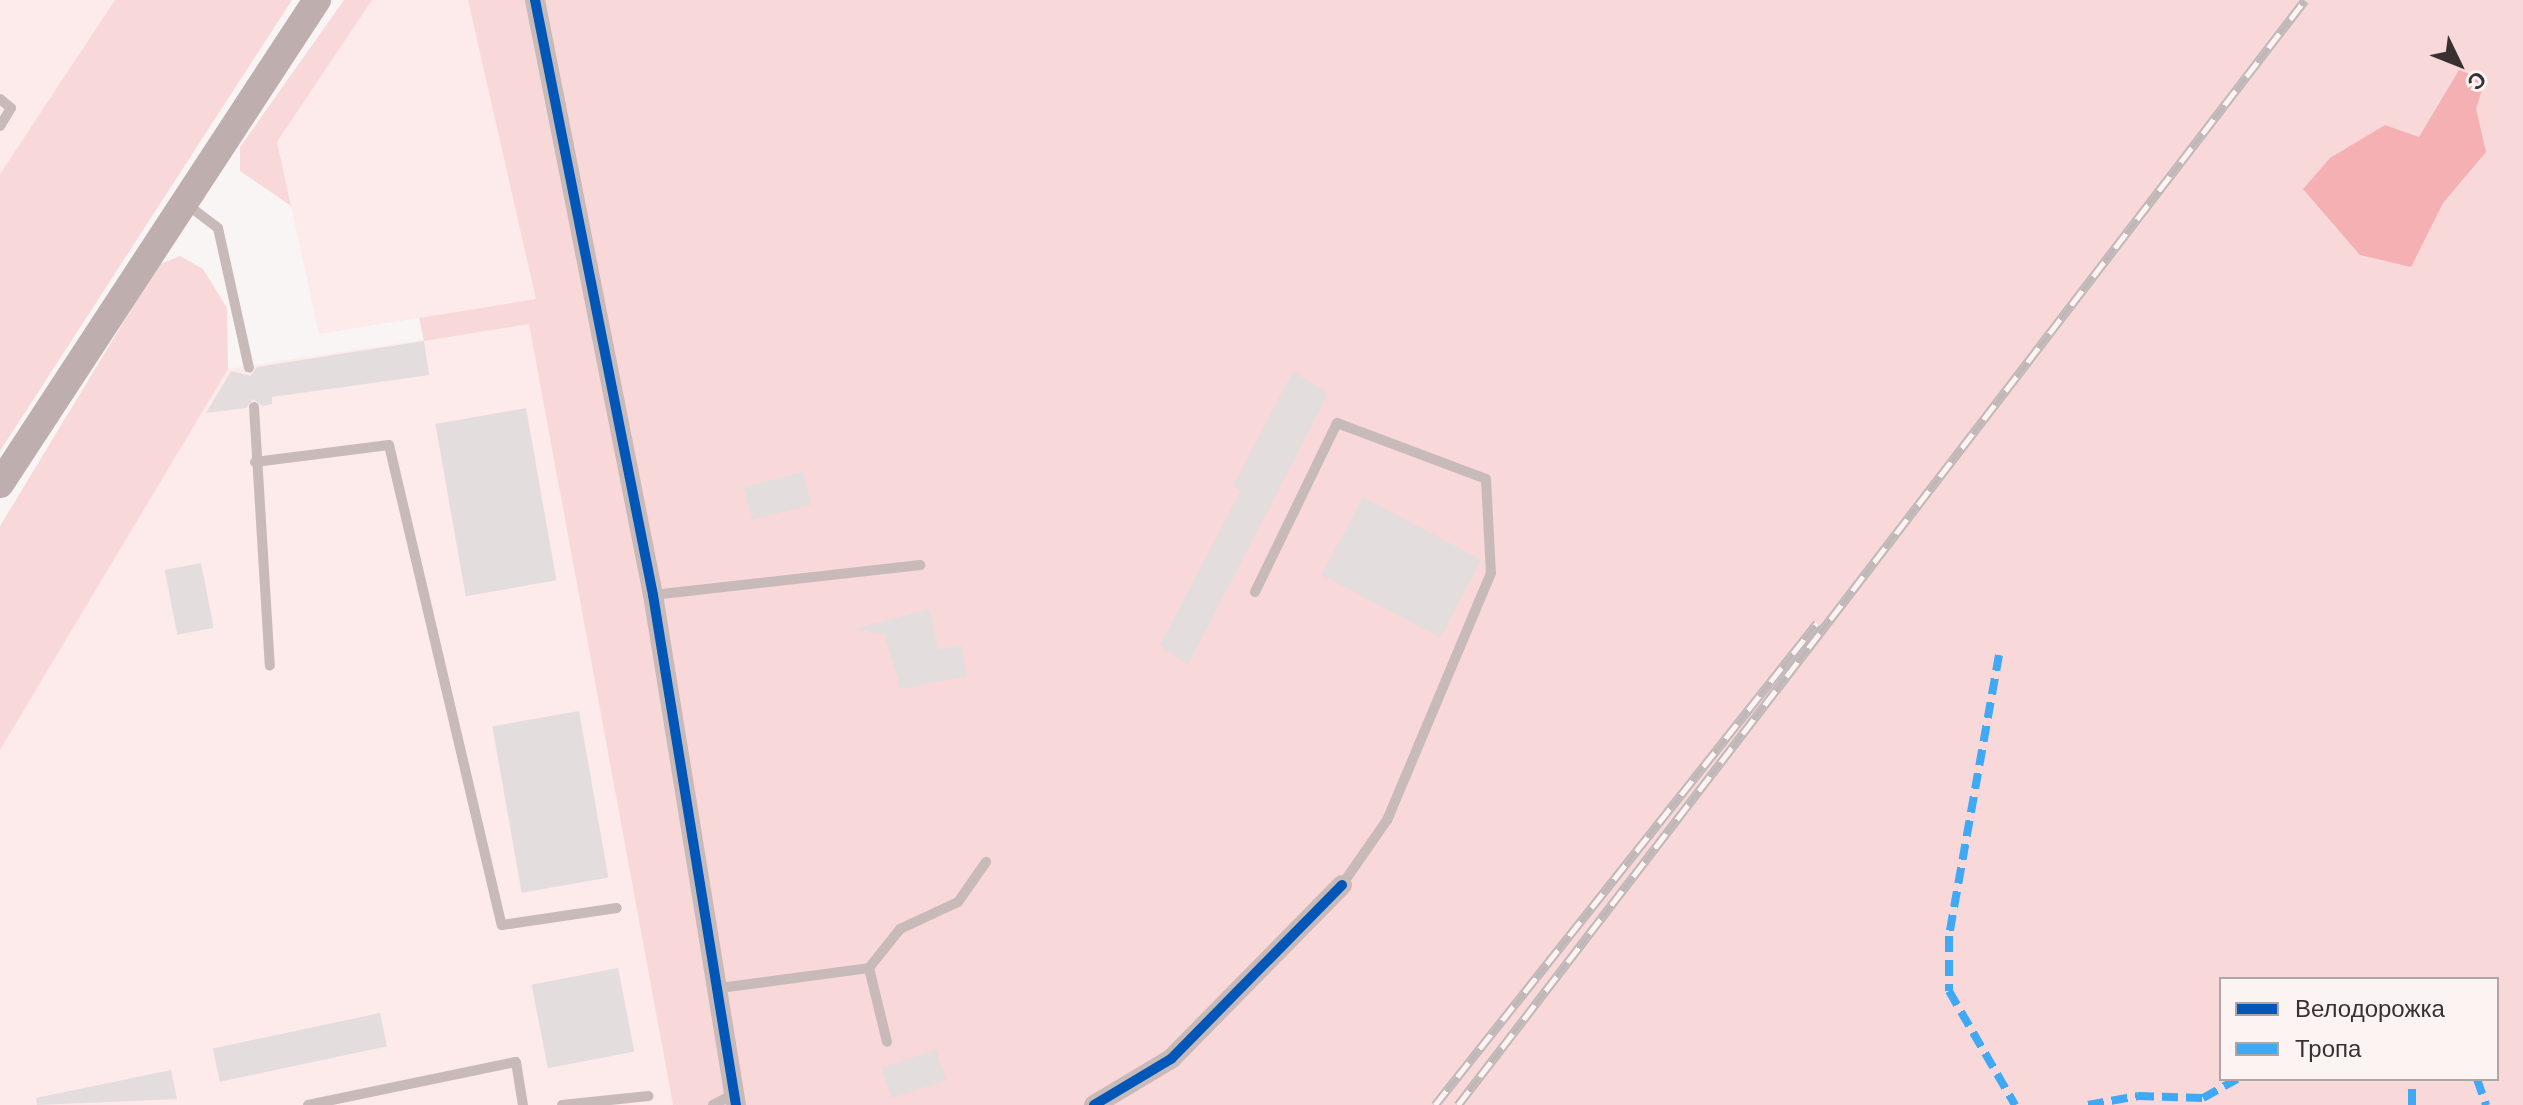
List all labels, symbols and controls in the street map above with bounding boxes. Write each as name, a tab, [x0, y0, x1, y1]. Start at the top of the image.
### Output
north arrow	[2419, 24, 2499, 104]
text: С	[2462, 66, 2491, 95]
legend	[2219, 977, 2499, 1081]
text: Велодорожка	[2295, 995, 2445, 1022]
text: Тропа	[2295, 1035, 2361, 1062]

